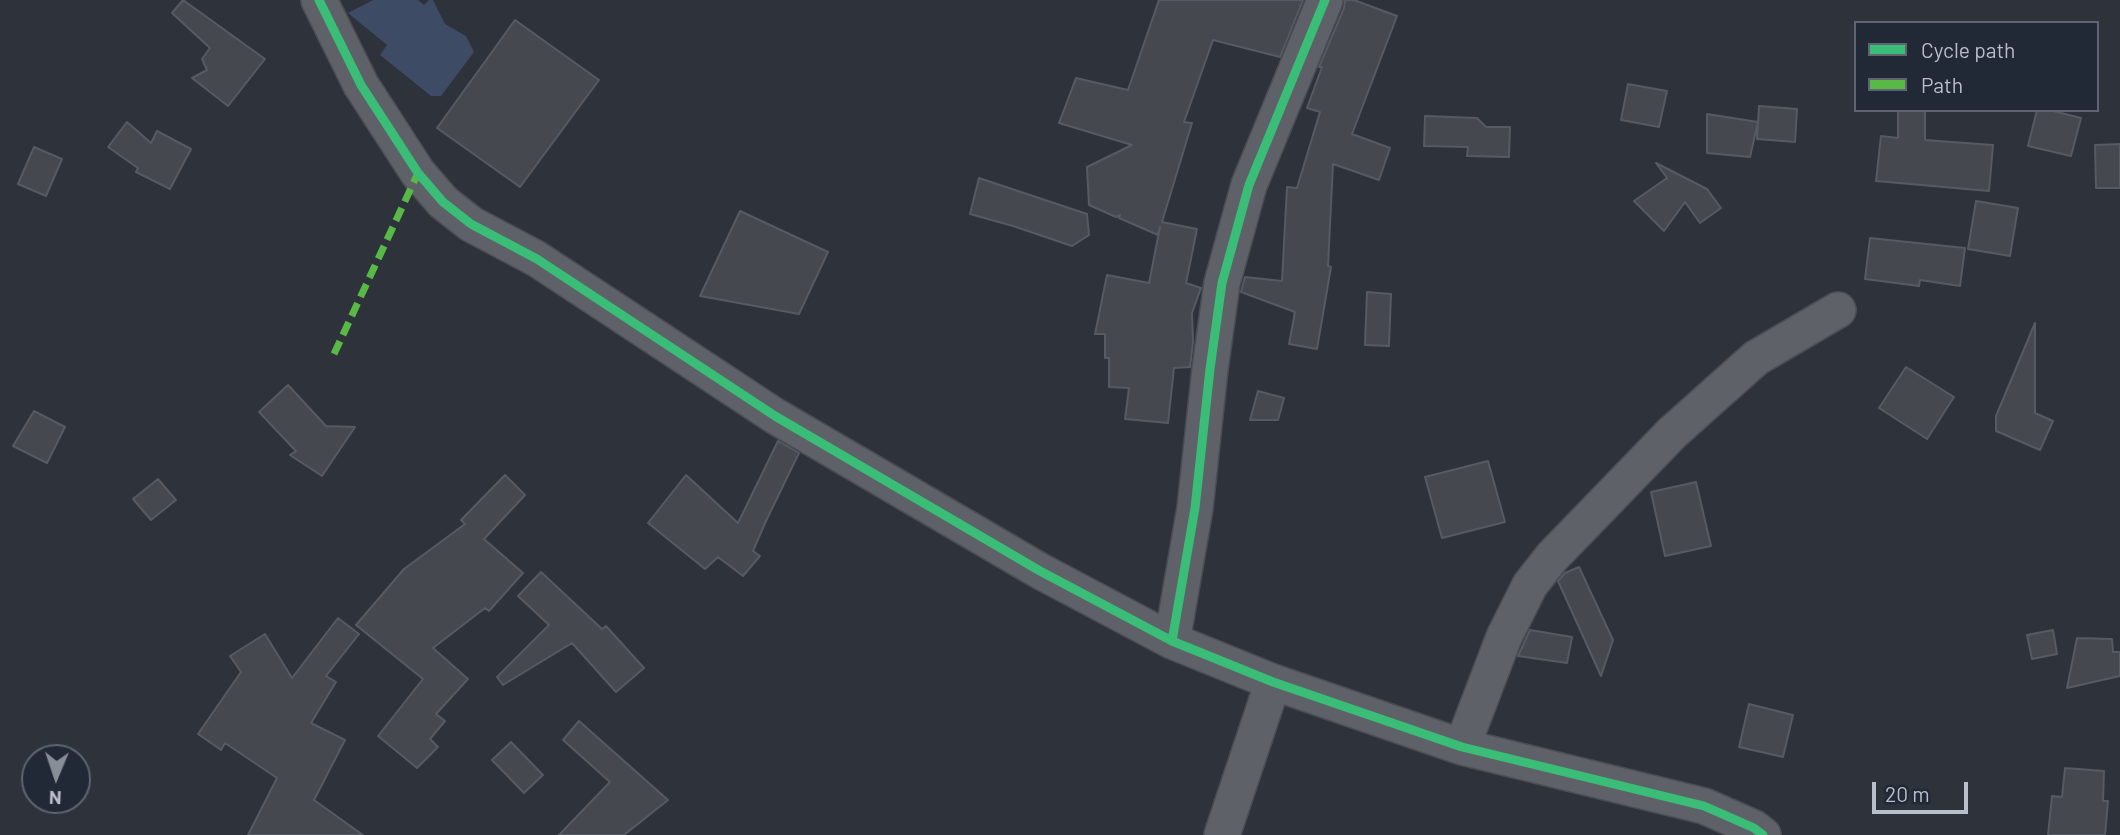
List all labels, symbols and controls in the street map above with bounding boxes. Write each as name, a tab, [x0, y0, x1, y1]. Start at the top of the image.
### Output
legend	[1854, 21, 2099, 112]
text: Cycle path	[1921, 37, 2015, 62]
text: Path	[1921, 72, 1963, 97]
north arrow	[21, 744, 91, 814]
scale bar	[1875, 768, 1971, 812]
text: 20 m	[1885, 781, 1930, 806]
text: N	[49, 787, 62, 810]

